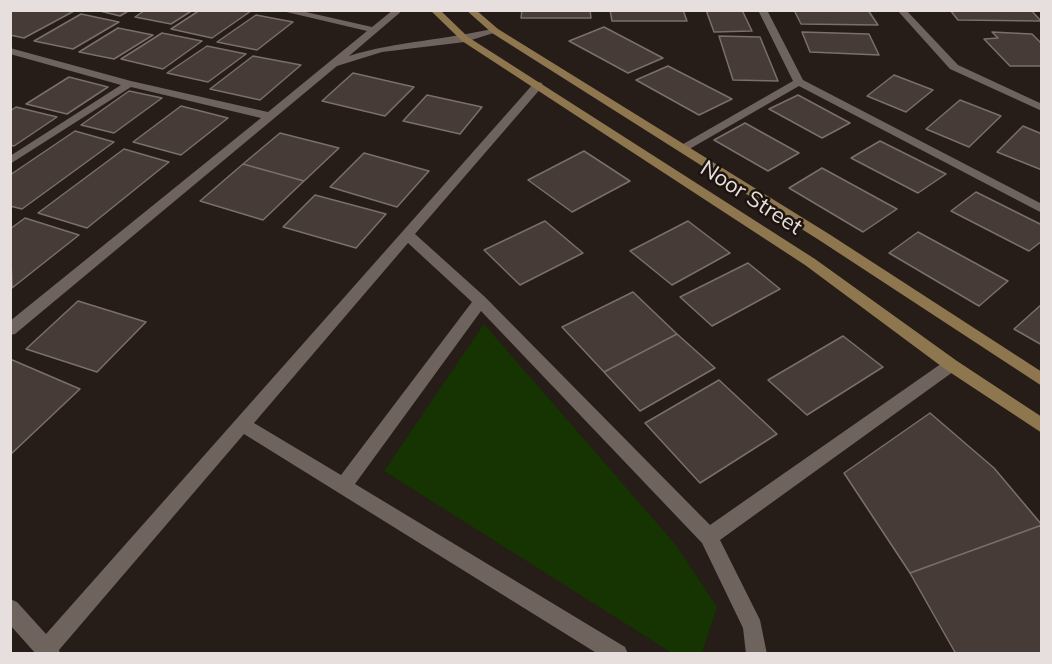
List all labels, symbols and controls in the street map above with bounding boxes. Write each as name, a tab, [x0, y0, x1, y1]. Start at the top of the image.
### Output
street label: Noor Street	[695, 155, 807, 241]

